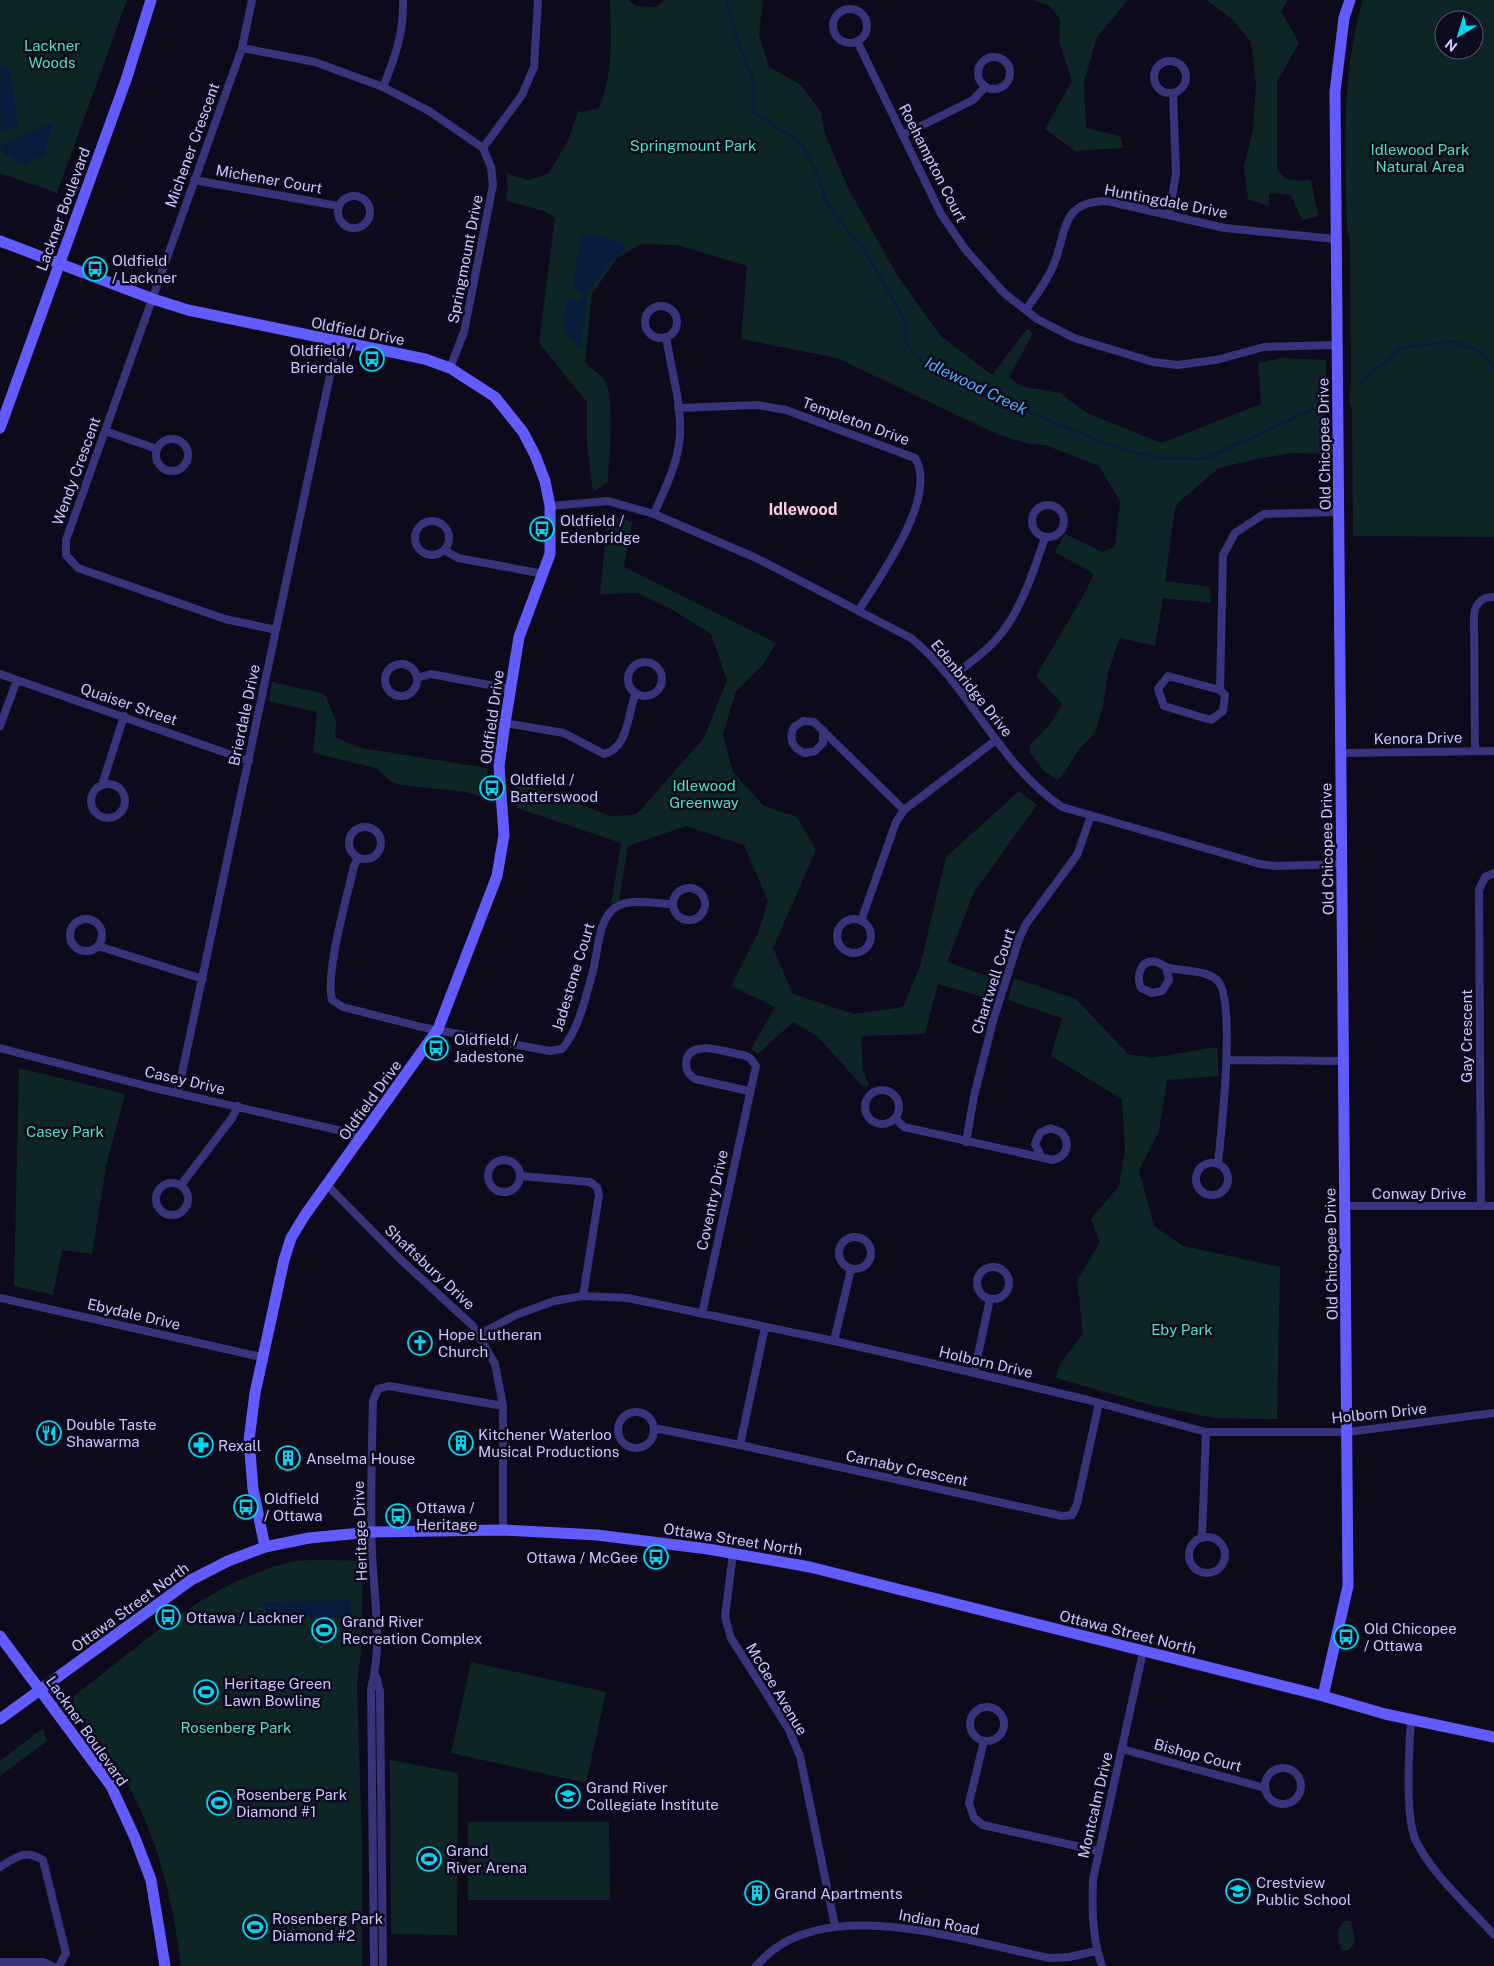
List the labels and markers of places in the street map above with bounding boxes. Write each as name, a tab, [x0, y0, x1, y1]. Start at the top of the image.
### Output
place label: Oldfield / Lackner	[112, 252, 177, 286]
bus stop icon: Oldfield / Lackner	[82, 256, 108, 282]
place label: Oldfield / Brierdale	[290, 342, 355, 376]
bus stop icon: Oldfield / Brierdale	[359, 346, 385, 372]
place label: Oldfield / Edenbridge	[560, 512, 640, 546]
bus stop icon: Oldfield / Edenbridge	[529, 516, 555, 542]
place label: Oldfield / Batterswood	[510, 771, 598, 805]
bus stop icon: Oldfield / Batterswood	[479, 775, 505, 801]
place label: Oldfield / Jadestone	[454, 1031, 524, 1065]
bus stop icon: Oldfield / Jadestone	[423, 1035, 449, 1061]
place label: Hope Lutheran Church	[438, 1326, 542, 1360]
church icon: Hope Lutheran Church	[407, 1330, 433, 1356]
place label: Double Taste Shawarma	[66, 1416, 157, 1450]
restaurant icon: Double Taste Shawarma	[36, 1420, 62, 1446]
place label: Kitchener Waterloo Musical Productions	[478, 1426, 619, 1460]
building icon: Kitchener Waterloo Musical Productions	[448, 1430, 474, 1456]
pharmacy icon: Rexall	[188, 1432, 214, 1458]
place label: Rexall	[218, 1437, 261, 1454]
building icon: Anselma House	[275, 1445, 301, 1471]
place label: Anselma House	[306, 1450, 415, 1467]
place label: Oldfield / Ottawa	[264, 1490, 323, 1524]
bus stop icon: Oldfield / Ottawa	[233, 1494, 259, 1520]
place label: Ottawa / Heritage	[416, 1499, 477, 1533]
bus stop icon: Ottawa / Heritage	[385, 1503, 411, 1529]
bus stop icon: Ottawa / McGee	[643, 1544, 669, 1570]
place label: Ottawa / McGee	[526, 1549, 638, 1566]
bus stop icon: Ottawa / Lackner	[155, 1604, 181, 1630]
place label: Ottawa / Lackner	[186, 1609, 305, 1626]
place label: Grand River Recreation Complex	[342, 1613, 482, 1647]
sports icon: Grand River Recreation Complex	[311, 1617, 337, 1643]
place label: Old Chicopee / Ottawa	[1364, 1620, 1457, 1654]
bus stop icon: Old Chicopee / Ottawa	[1333, 1624, 1359, 1650]
place label: Heritage Green Lawn Bowling	[224, 1675, 331, 1709]
sports icon: Heritage Green Lawn Bowling	[193, 1679, 219, 1705]
place label: Grand River Collegiate Institute	[586, 1779, 719, 1813]
school or university icon: Grand River Collegiate Institute	[555, 1783, 581, 1809]
place label: Rosenberg Park Diamond #1	[236, 1786, 347, 1820]
sports icon: Rosenberg Park Diamond #1	[206, 1790, 232, 1816]
place label: Grand River Arena	[446, 1842, 527, 1876]
sports icon: Grand River Arena	[416, 1846, 442, 1872]
place label: Crestview Public School	[1256, 1874, 1351, 1908]
school or university icon: Crestview Public School	[1225, 1878, 1251, 1904]
building icon: Grand Apartments	[744, 1880, 770, 1906]
place label: Grand Apartments	[774, 1885, 903, 1902]
place label: Rosenberg Park Diamond #2	[272, 1910, 383, 1944]
sports icon: Rosenberg Park Diamond #2	[242, 1914, 268, 1940]

